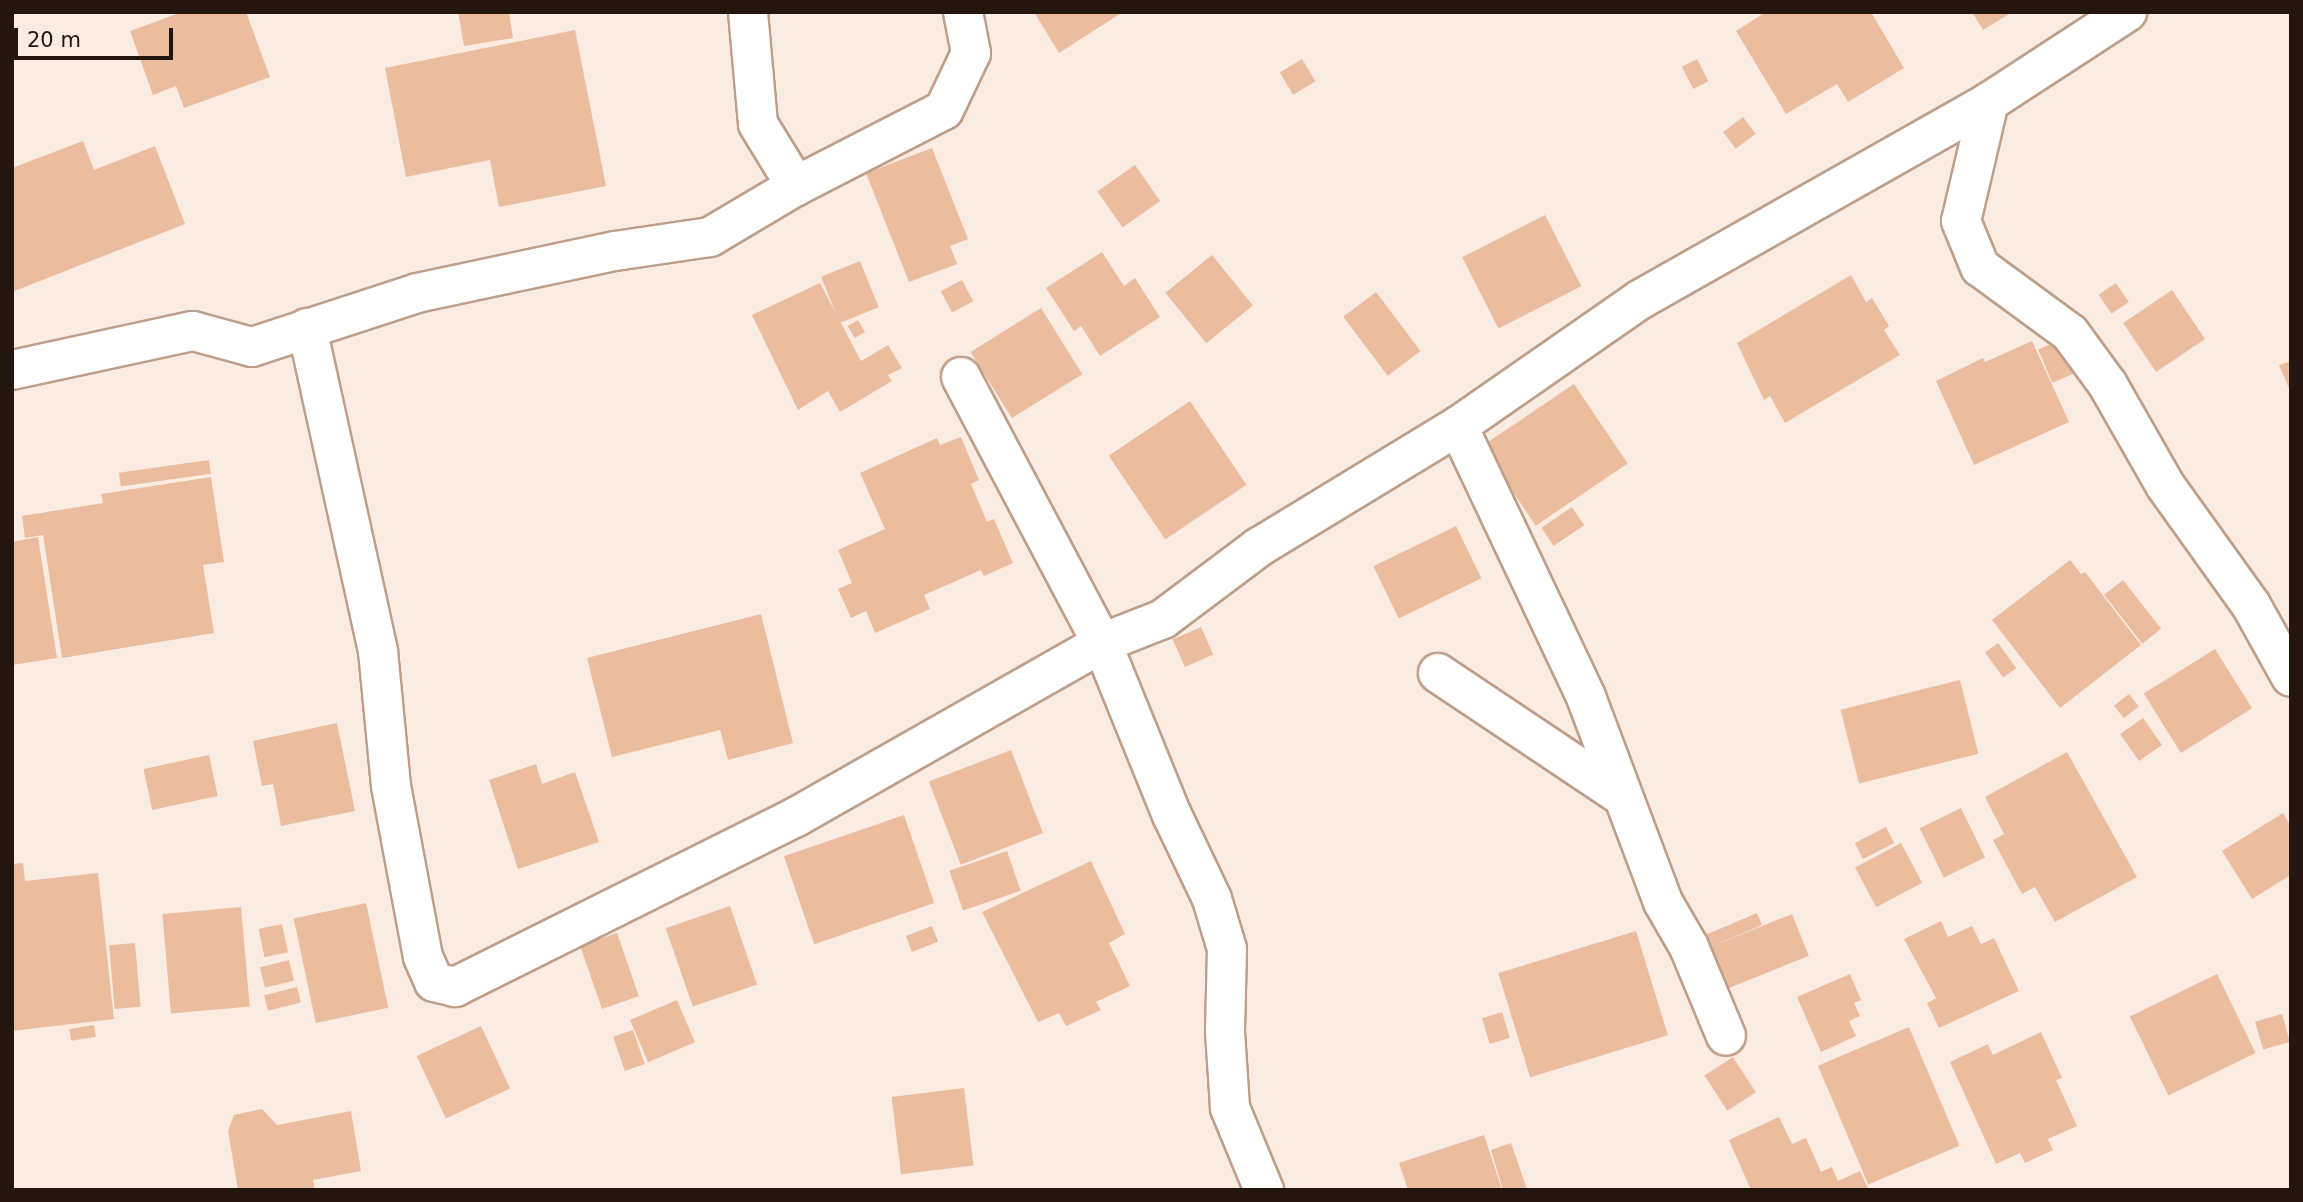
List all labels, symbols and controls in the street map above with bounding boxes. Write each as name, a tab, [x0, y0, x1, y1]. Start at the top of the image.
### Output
scale bar	[18, 14, 177, 58]
text: 20 m	[27, 28, 81, 52]

